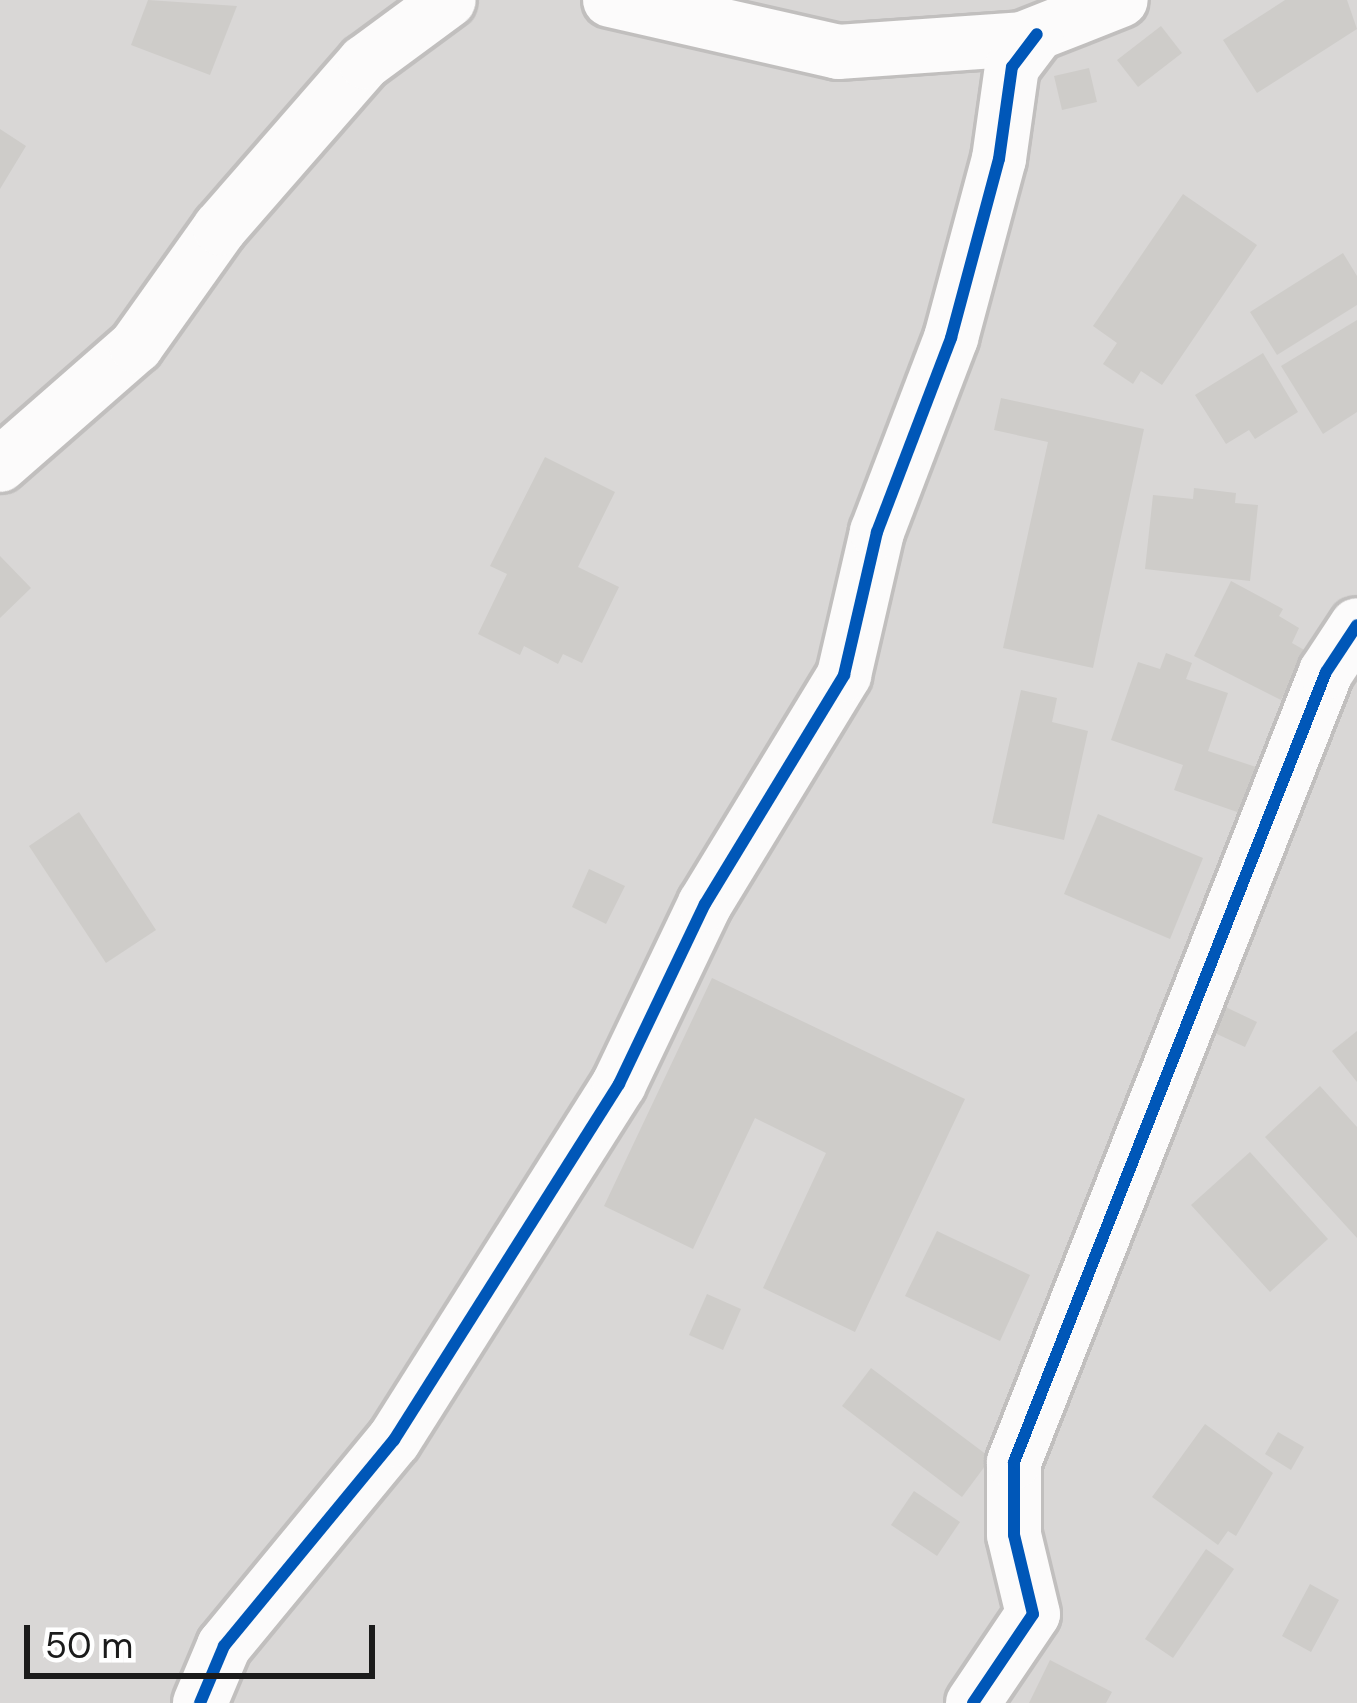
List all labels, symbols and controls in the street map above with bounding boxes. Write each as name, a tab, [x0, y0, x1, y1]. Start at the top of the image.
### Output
scale bar	[30, 1601, 381, 1675]
text: 50 m	[45, 1622, 133, 1669]

